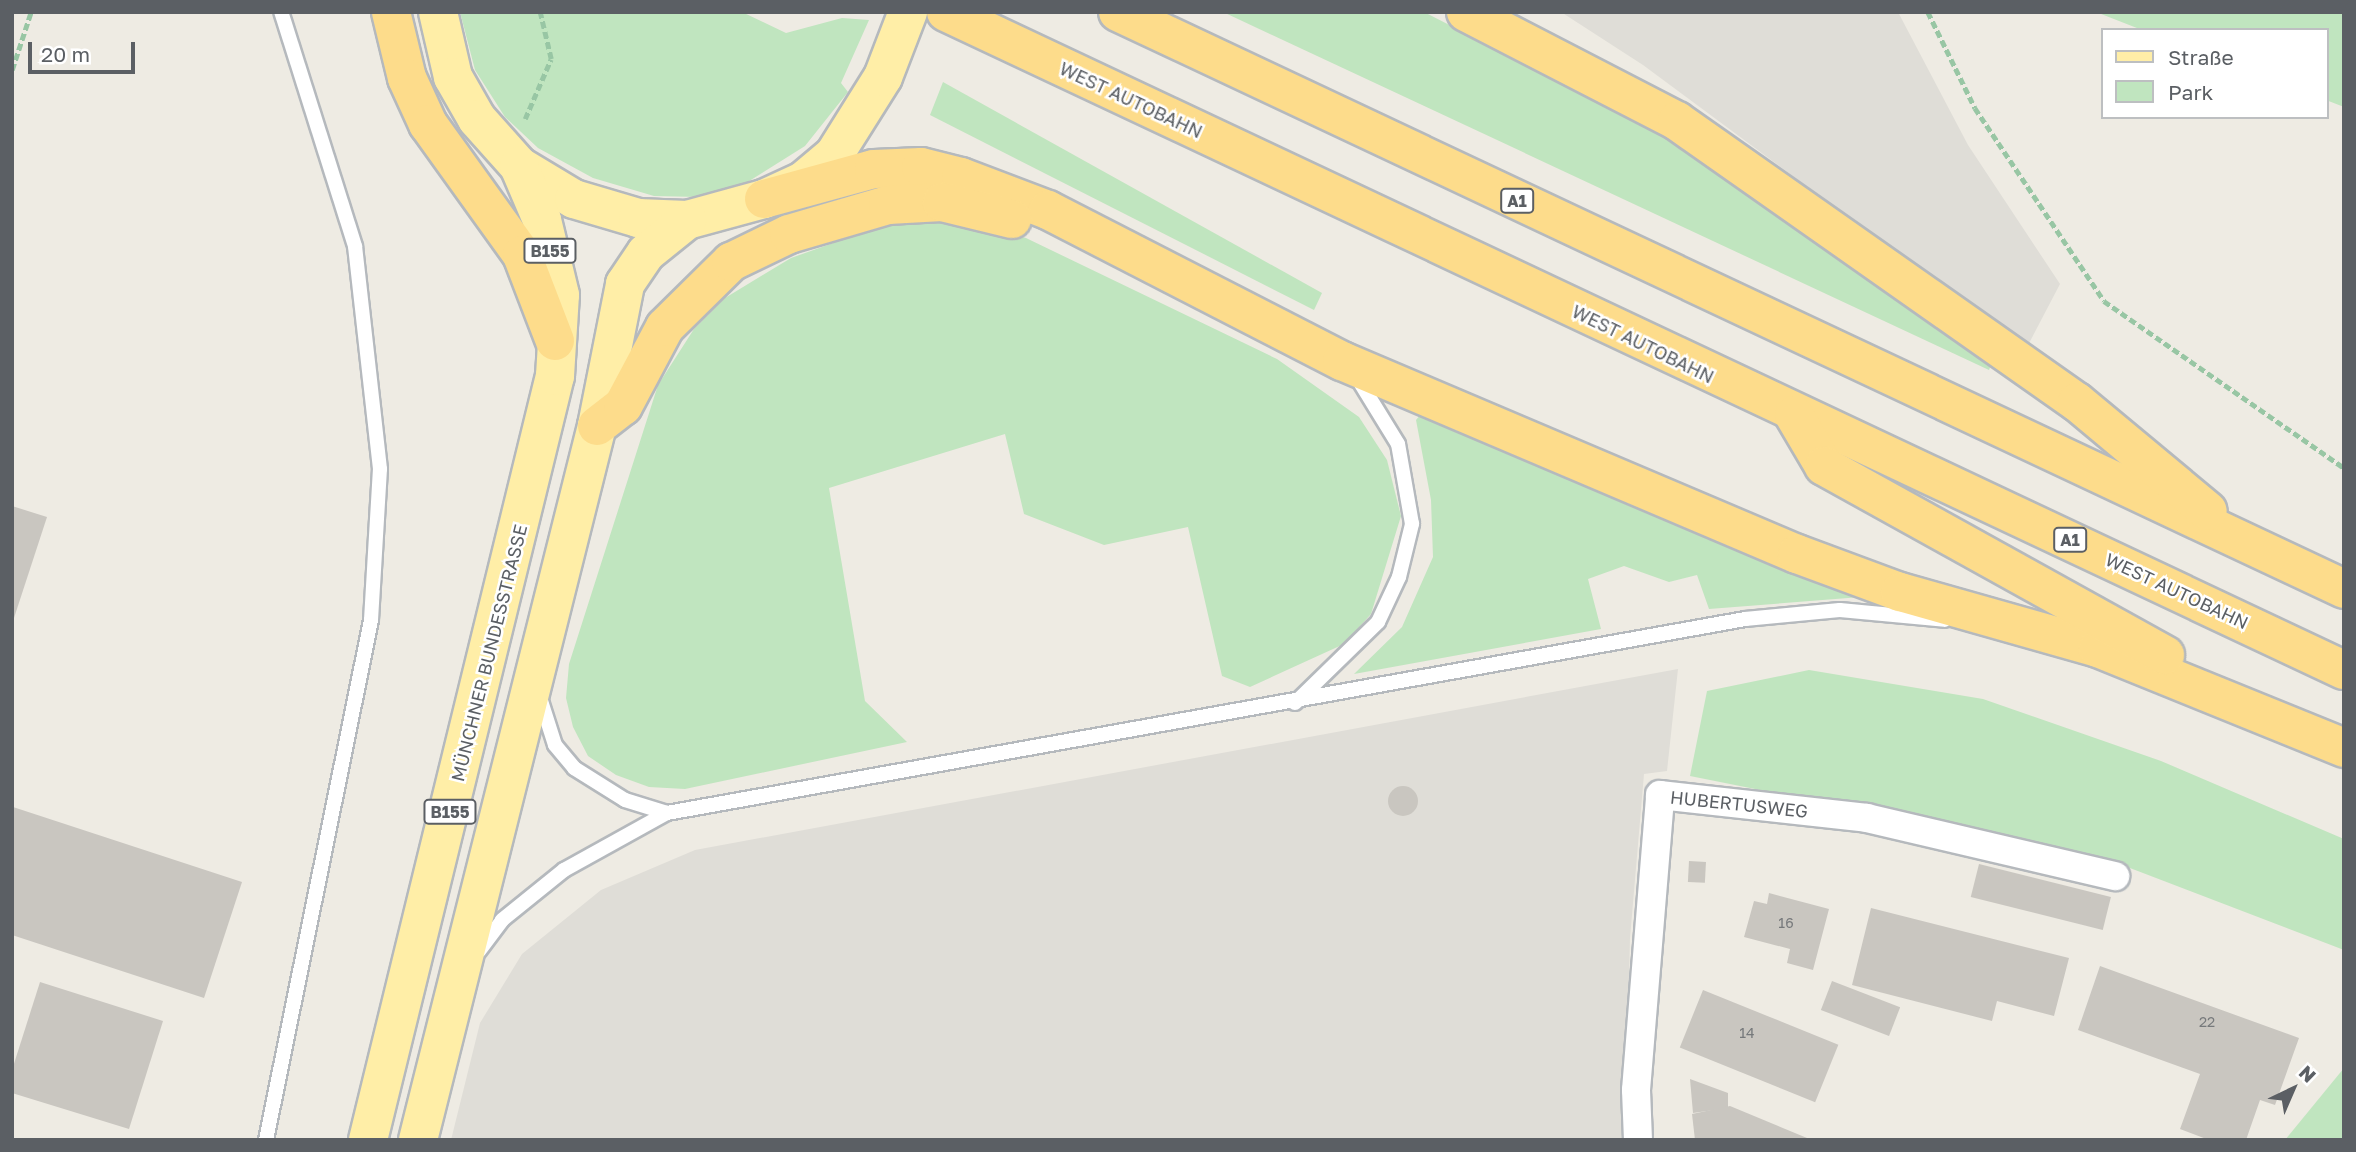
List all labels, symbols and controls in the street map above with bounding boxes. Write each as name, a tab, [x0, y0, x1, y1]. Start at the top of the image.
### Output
scale bar	[32, 28, 138, 72]
legend	[2100, 28, 2328, 119]
text: 20 m	[41, 41, 90, 67]
text: Straße	[2168, 44, 2234, 70]
street label: WEST AUTOBAHN	[1056, 57, 1206, 143]
text: Park	[2168, 79, 2213, 105]
road number: A1	[1500, 188, 1534, 214]
road number: B155	[522, 238, 578, 264]
street label: WEST AUTOBAHN	[1569, 300, 1717, 388]
street label: MÜNCHNER BUNDESSTRASSE	[447, 522, 531, 784]
road number: A1	[2052, 527, 2088, 552]
street label: WEST AUTOBAHN	[2102, 548, 2252, 634]
street label: HUBERTUSWEG	[1669, 786, 1809, 822]
road number: B155	[422, 800, 478, 824]
house number: 16	[1778, 915, 1794, 931]
house number: 22	[2199, 1014, 2215, 1030]
house number: 14	[1739, 1025, 1755, 1041]
north arrow	[2258, 1054, 2328, 1124]
text: N	[2295, 1060, 2321, 1087]

